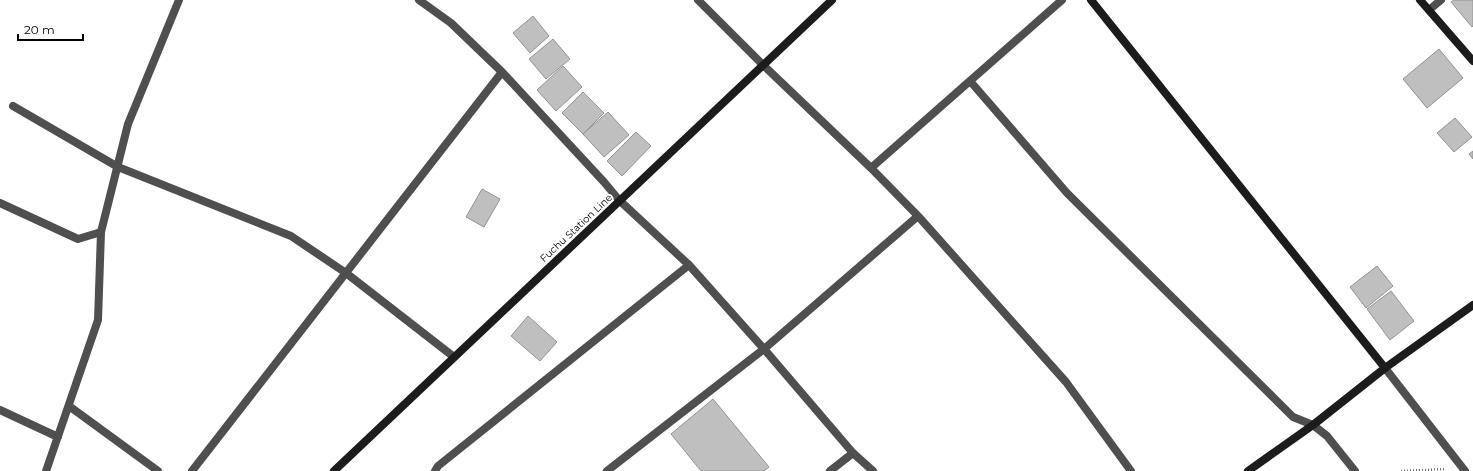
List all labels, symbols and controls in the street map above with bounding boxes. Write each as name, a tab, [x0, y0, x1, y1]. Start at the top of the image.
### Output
scale bar	[18, 16, 83, 42]
text: 20 m	[24, 22, 55, 37]
street label: Fuchu Station Line	[537, 191, 615, 265]

